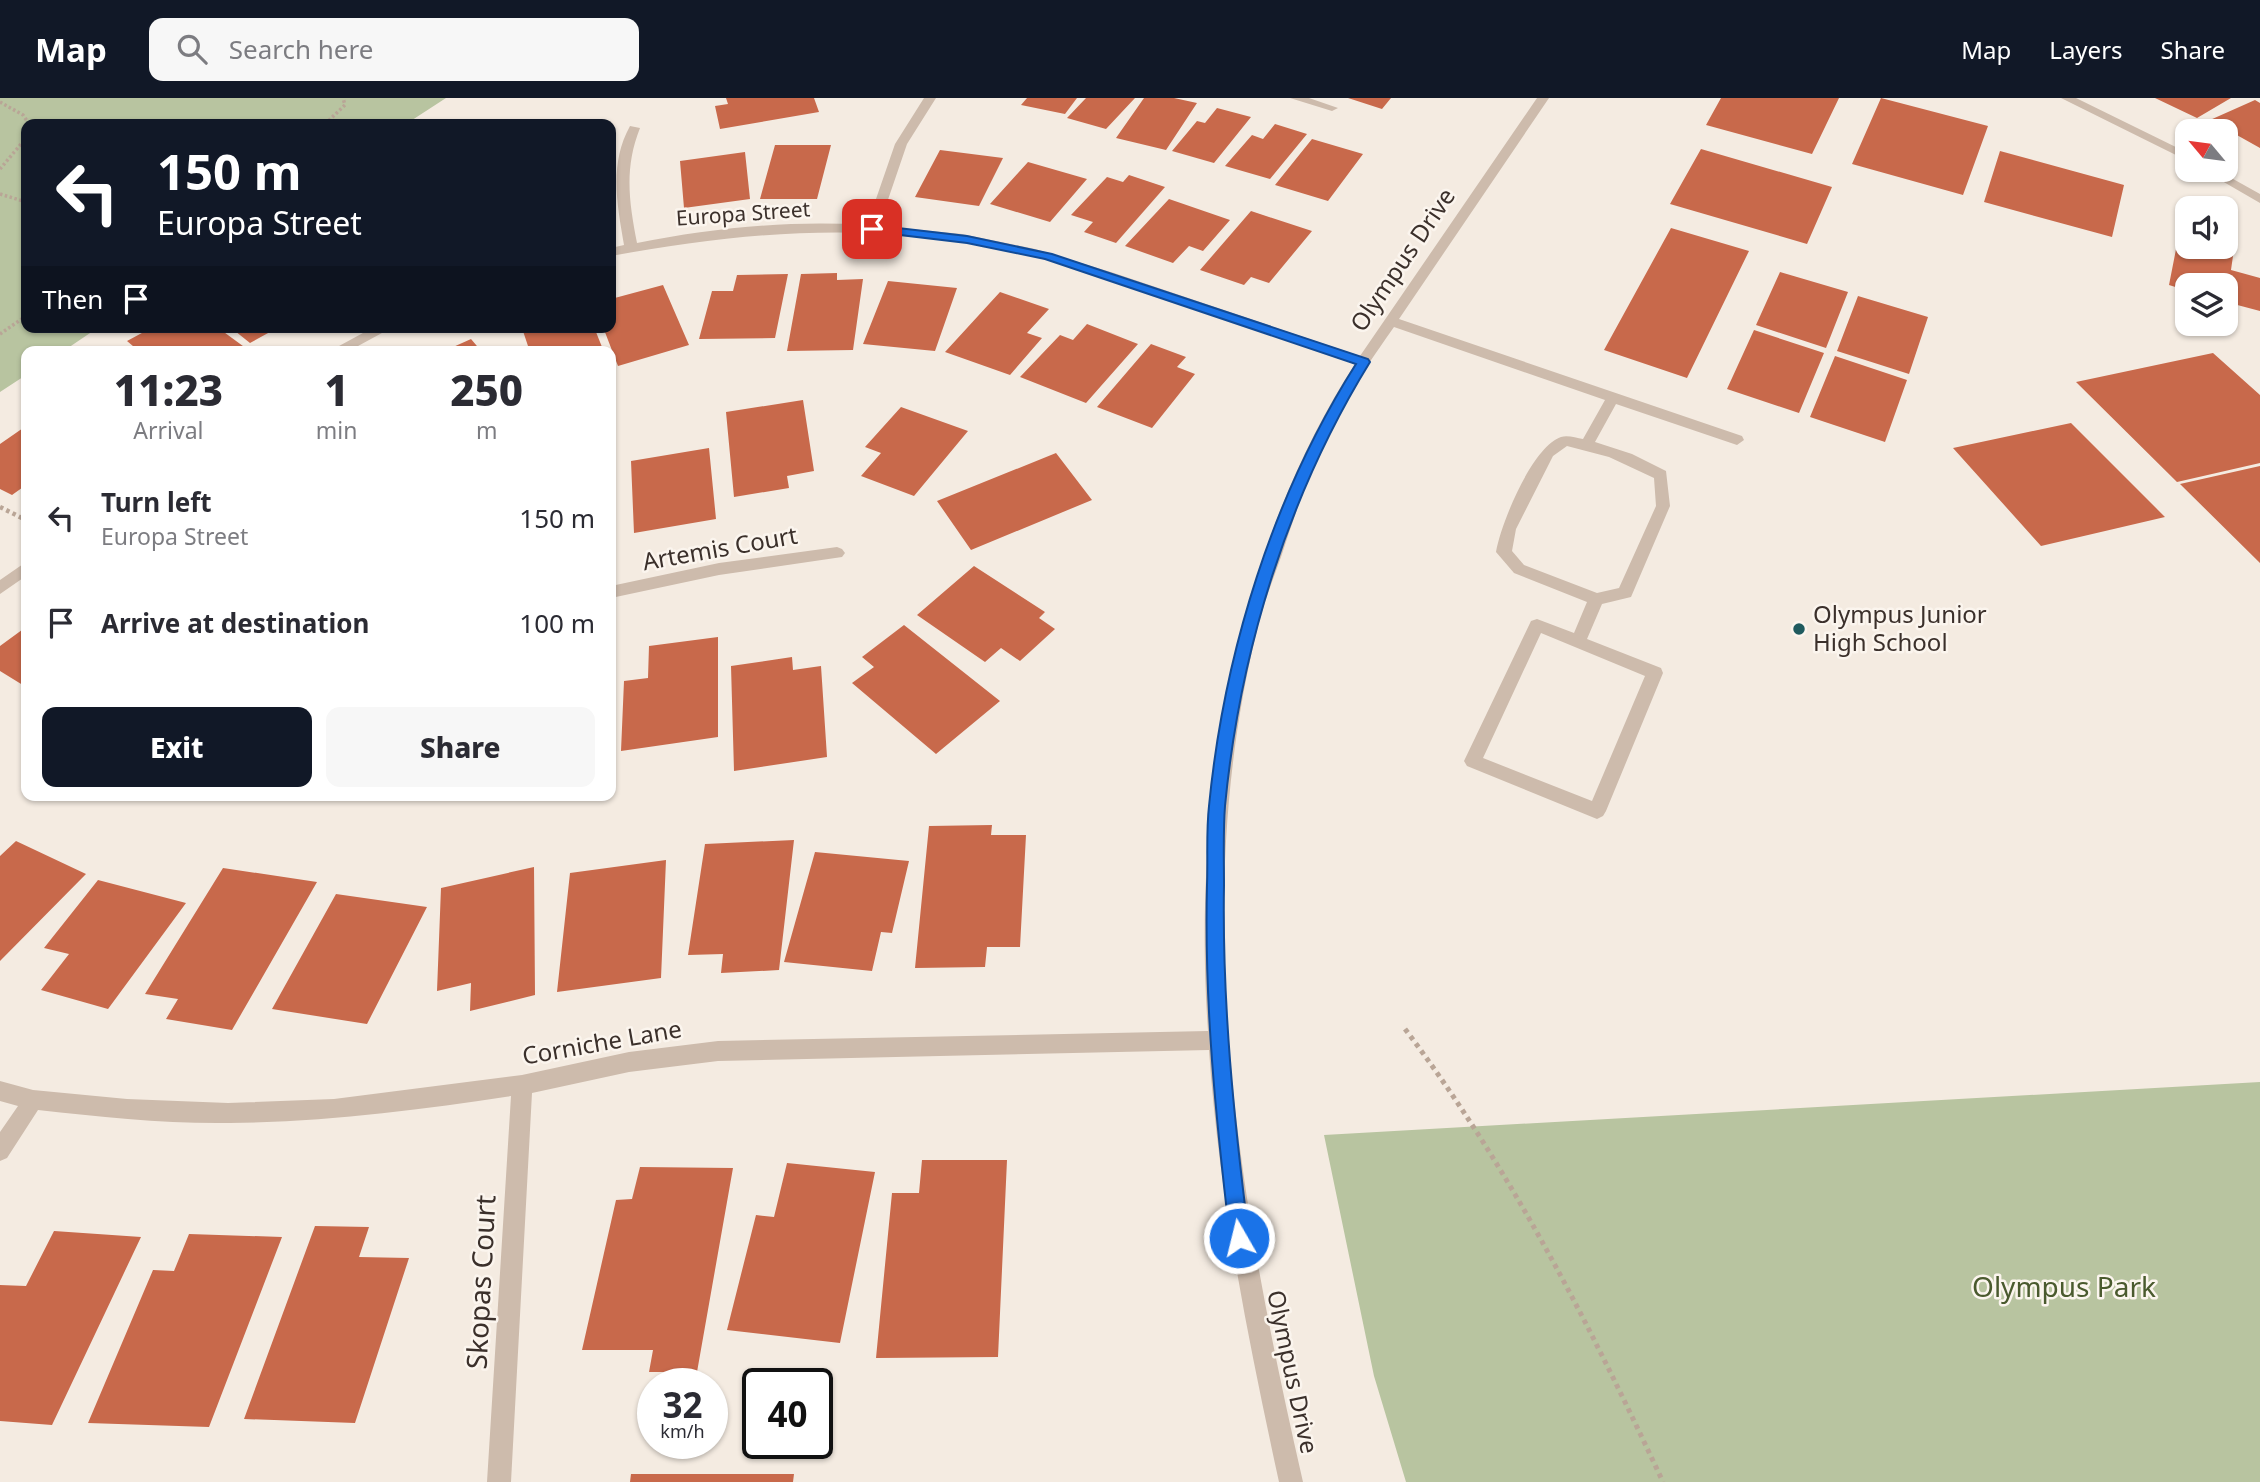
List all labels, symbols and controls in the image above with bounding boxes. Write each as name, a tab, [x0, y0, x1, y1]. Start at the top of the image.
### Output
search box	[149, 18, 639, 81]
text: Map	[35, 27, 107, 72]
icon: search	[173, 30, 211, 68]
text: Search here	[229, 31, 373, 67]
text: Map	[1961, 33, 2011, 66]
text: Layers	[2049, 33, 2123, 66]
text: Share	[2161, 33, 2225, 66]
north arrow	[2175, 119, 2238, 182]
map controls	[2175, 119, 2238, 336]
text: 150 m	[157, 138, 302, 204]
icon: left	[42, 147, 133, 238]
street label: Olympus Drive	[1342, 181, 1462, 337]
street label: Europa Street	[675, 194, 811, 232]
button: sound	[2175, 196, 2238, 259]
pin	[842, 199, 902, 259]
text: Europa Street	[157, 201, 362, 244]
icon: arrive	[853, 210, 891, 248]
button: layers	[2175, 273, 2238, 336]
icon: arrive	[117, 280, 155, 318]
text: Then	[42, 281, 103, 317]
text: 11:23	[114, 361, 223, 418]
text: 1	[324, 361, 349, 418]
text: 250	[450, 361, 523, 418]
text: Arrival	[133, 414, 203, 446]
text: min	[316, 414, 357, 446]
text: m	[476, 414, 497, 446]
text: Turn left	[101, 484, 212, 520]
icon: left	[42, 499, 80, 537]
text: 150 m	[519, 500, 595, 536]
street label: Artemis Court	[640, 518, 800, 577]
text: Europa Street	[101, 520, 248, 552]
place label: Olympus Junior High School	[1813, 597, 1987, 658]
icon: arrive	[42, 604, 80, 642]
text: Arrive at destination	[101, 605, 370, 641]
text: 100 m	[519, 605, 595, 641]
marker: Olympus Junior High School	[1791, 621, 1807, 637]
button: Exit	[42, 707, 312, 787]
button: Share	[326, 707, 595, 787]
street label: Corniche Lane	[520, 1011, 684, 1072]
street label: Skopas Court	[456, 1194, 504, 1370]
position arrow	[1202, 1201, 1276, 1275]
park label: Olympus Park	[1972, 1267, 2156, 1305]
street label: Olympus Drive	[1260, 1287, 1327, 1456]
speed limit sign: 40	[742, 1368, 833, 1459]
text: 32	[662, 1381, 703, 1428]
text: km/h	[660, 1419, 705, 1443]

